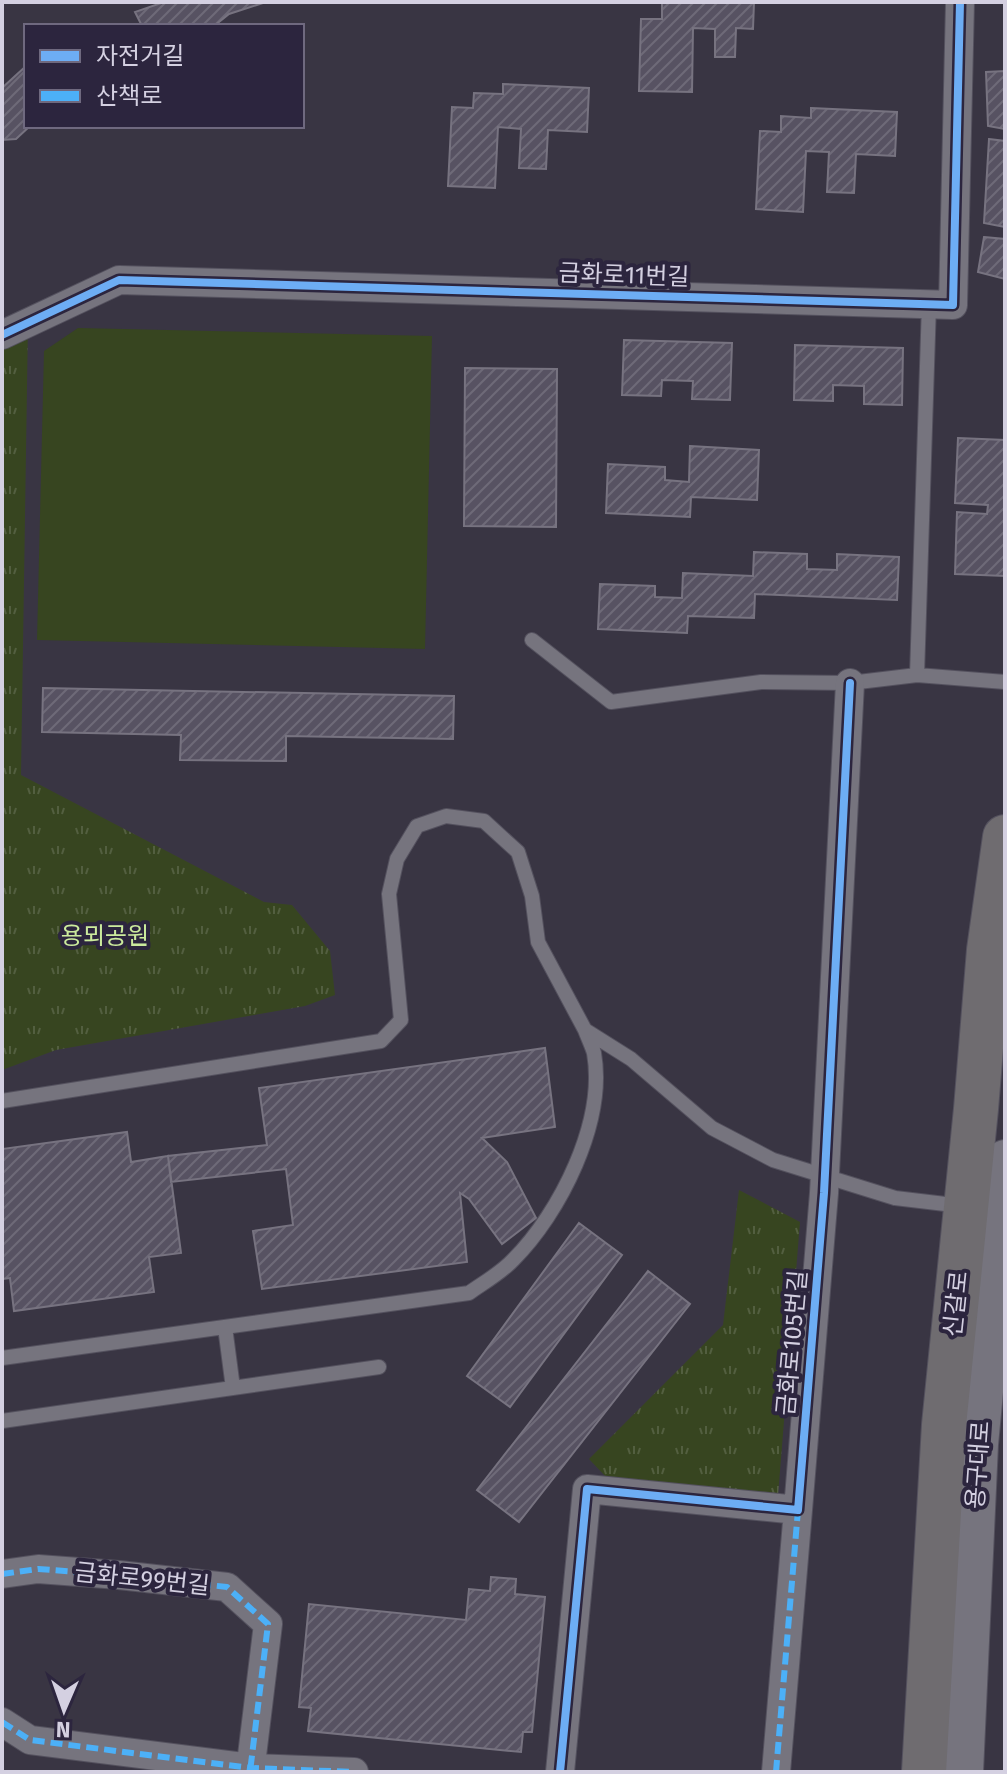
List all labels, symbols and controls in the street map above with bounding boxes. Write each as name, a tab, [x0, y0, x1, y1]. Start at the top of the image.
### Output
legend	[24, 24, 304, 128]
text: 자전거길	[96, 42, 184, 70]
text: 산책로	[96, 82, 162, 110]
street label: 금화로11번길	[558, 259, 690, 291]
park label: 용뫼공원	[61, 922, 149, 950]
street label: 금화로105번길	[772, 1269, 812, 1417]
street label: 신갈로	[939, 1270, 973, 1338]
street label: 용구대로	[961, 1420, 995, 1510]
street label: 금화로99번길	[73, 1558, 211, 1600]
north arrow	[24, 1670, 104, 1750]
text: N	[56, 1716, 71, 1743]

